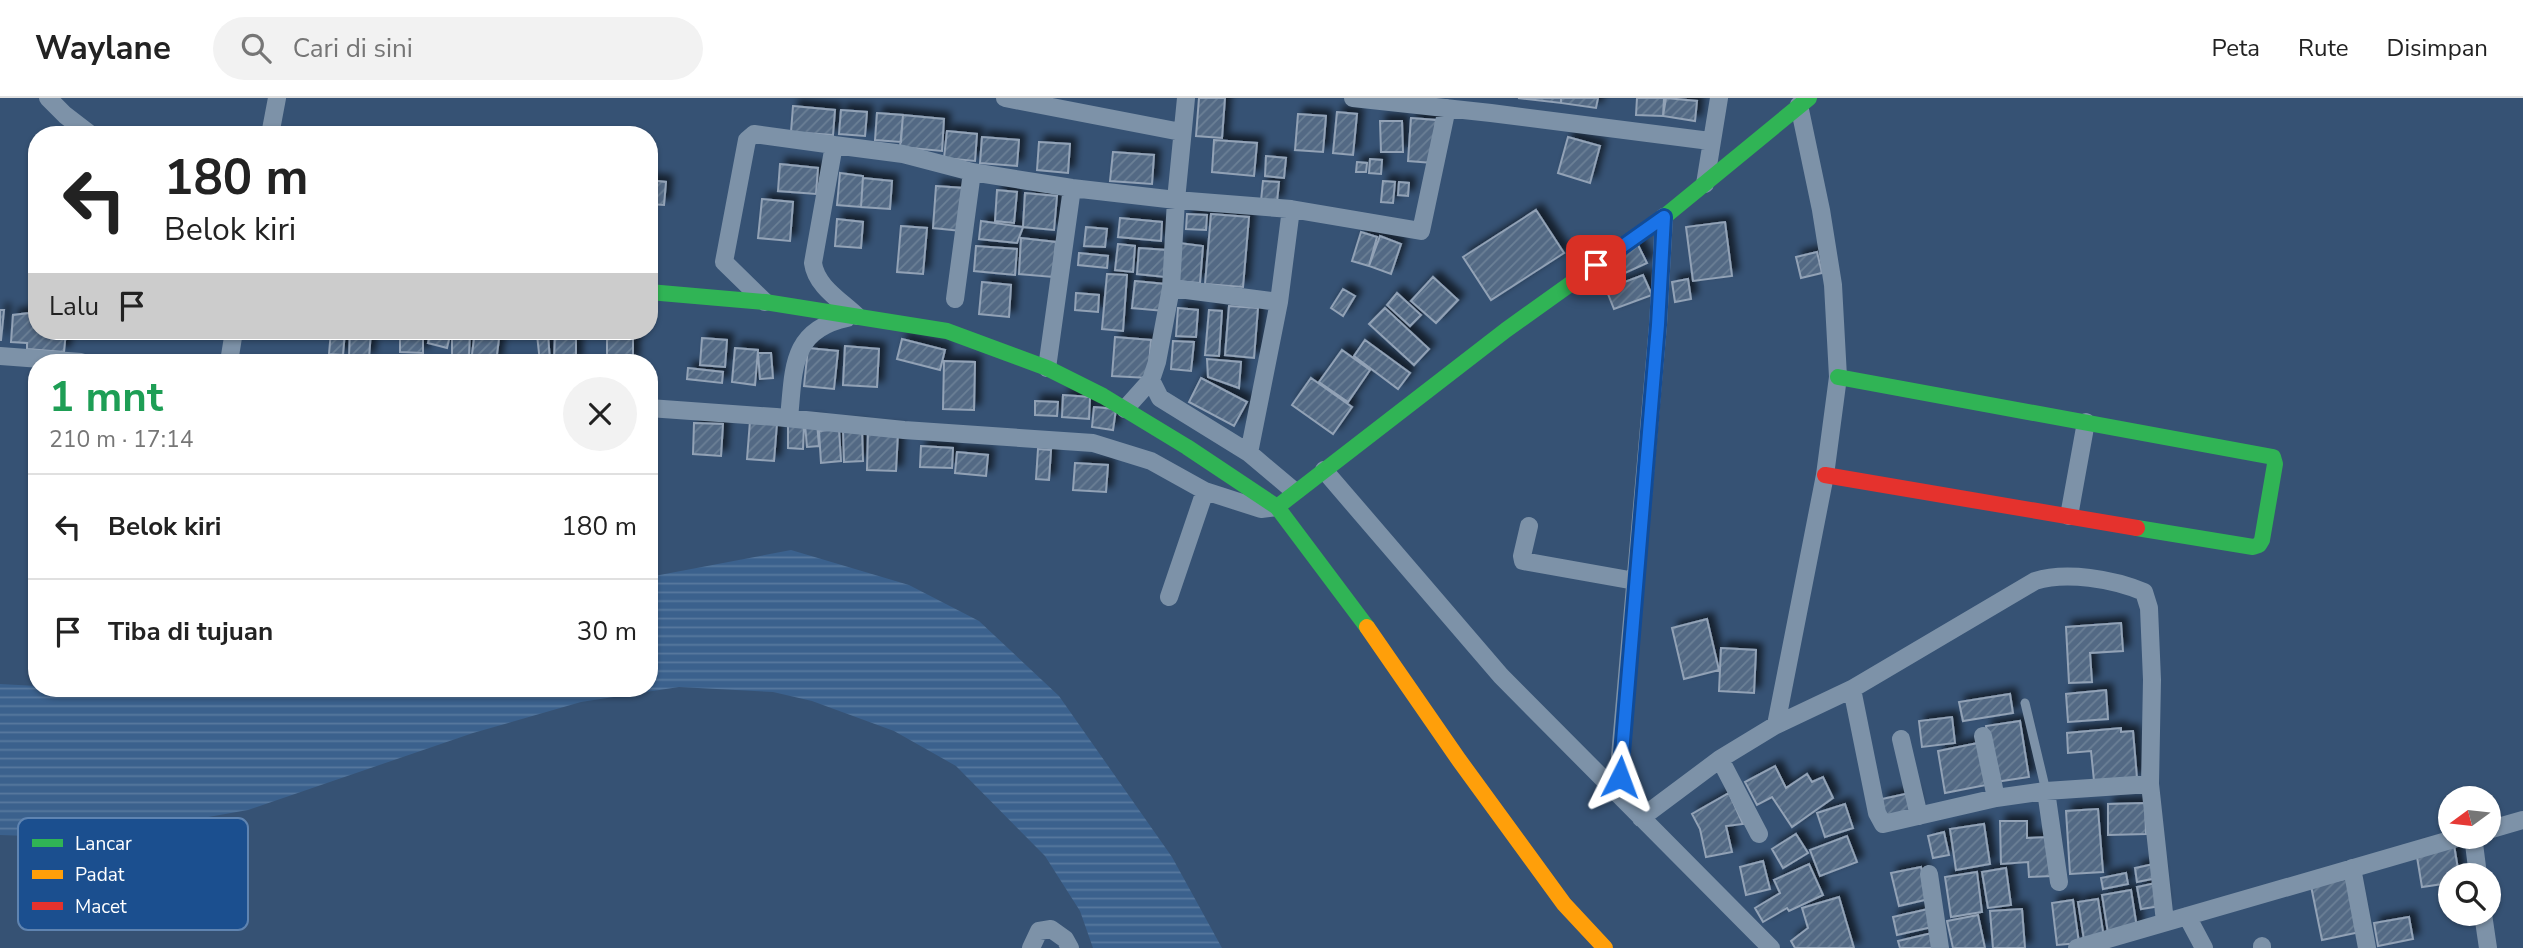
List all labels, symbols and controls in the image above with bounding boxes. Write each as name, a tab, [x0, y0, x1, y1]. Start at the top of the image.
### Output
search box	[213, 17, 703, 80]
text: Waylane	[35, 26, 171, 71]
icon: search	[237, 29, 275, 67]
text: Cari di sini	[293, 31, 413, 66]
text: Peta	[2211, 32, 2260, 64]
text: Rute	[2298, 32, 2349, 64]
text: Disimpan	[2387, 32, 2488, 64]
text: 180 m	[164, 144, 308, 211]
icon: left	[49, 154, 140, 245]
text: Belok kiri	[164, 208, 296, 251]
pin	[1566, 235, 1626, 295]
icon: arrive	[1577, 246, 1615, 284]
icon: arrive	[113, 287, 151, 325]
text: Lalu	[49, 289, 99, 324]
text: 1 mnt	[49, 369, 163, 426]
button: close	[563, 377, 637, 451]
text: 210 m · 17:14	[49, 424, 194, 455]
icon: left	[49, 508, 87, 546]
text: Belok kiri	[108, 509, 221, 544]
text: 180 m	[561, 509, 637, 544]
icon: arrive	[49, 613, 87, 651]
text: Tiba di tujuan	[108, 614, 273, 649]
text: 30 m	[577, 614, 637, 649]
position arrow	[1583, 740, 1657, 814]
north arrow	[2438, 786, 2501, 849]
map controls	[2438, 786, 2501, 926]
legend	[18, 818, 248, 930]
text: Lancar	[75, 831, 132, 857]
text: Padat	[75, 862, 125, 888]
button: search	[2438, 863, 2501, 926]
text: Macet	[75, 894, 127, 920]

